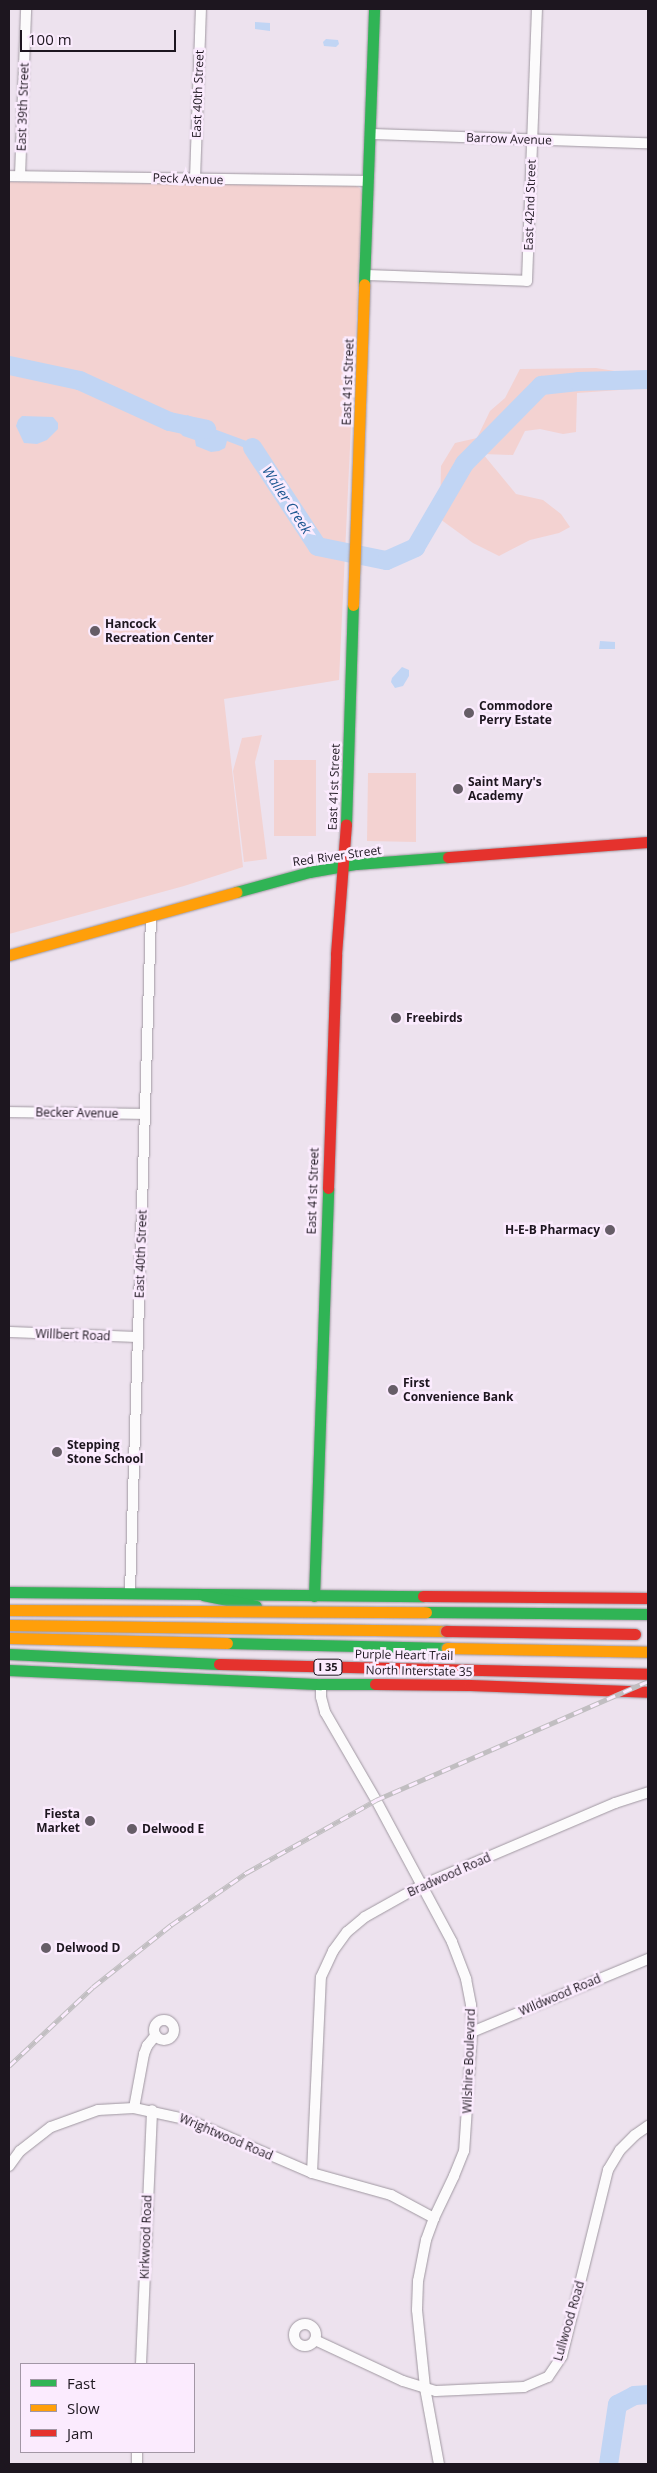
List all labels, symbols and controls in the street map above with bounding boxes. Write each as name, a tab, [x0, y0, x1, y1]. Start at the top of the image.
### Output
scale bar	[22, 20, 179, 52]
text: 100 m	[28, 29, 72, 49]
street label: East 40th Street	[189, 50, 207, 138]
street label: East 39th Street	[14, 63, 32, 151]
street label: Barrow Avenue	[466, 130, 552, 148]
street label: East 42nd Street	[521, 159, 539, 251]
street label: Peck Avenue	[152, 171, 224, 187]
street label: East 41st Street	[339, 338, 357, 426]
water label: Waller Creek	[259, 463, 315, 537]
place label: Hancock Recreation Center	[105, 617, 214, 645]
marker: Hancock Recreation Center	[89, 625, 101, 637]
place label: Commodore Perry Estate	[479, 699, 553, 727]
marker: Commodore Perry Estate	[463, 707, 475, 719]
street label: East 41st Street	[325, 743, 343, 831]
place label: Saint Mary's Academy	[468, 775, 542, 803]
marker: Saint Mary's Academy	[452, 783, 464, 795]
street label: Red River Street	[292, 843, 382, 869]
place label: Freebirds	[406, 1011, 462, 1025]
marker: Freebirds	[390, 1012, 402, 1024]
street label: Becker Avenue	[35, 1105, 119, 1121]
street label: East 41st Street	[304, 1147, 322, 1235]
street label: East 40th Street	[132, 1210, 150, 1298]
place label: H-E-B Pharmacy	[505, 1223, 600, 1237]
marker: H-E-B Pharmacy	[604, 1224, 616, 1236]
street label: Willbert Road	[35, 1326, 111, 1344]
place label: First Convenience Bank	[403, 1376, 513, 1404]
marker: First Convenience Bank	[387, 1384, 399, 1396]
place label: Stepping Stone School	[67, 1438, 144, 1466]
marker: Stepping Stone School	[51, 1446, 63, 1458]
street label: Purple Heart Trail	[355, 1647, 453, 1663]
road number: I 35	[313, 1658, 343, 1675]
street label: North Interstate 35	[365, 1663, 473, 1679]
place label: Fiesta Market	[36, 1807, 80, 1835]
marker: Fiesta Market	[84, 1815, 96, 1827]
place label: Delwood E	[142, 1822, 204, 1836]
marker: Delwood E	[126, 1823, 138, 1835]
street label: Bradwood Road	[405, 1850, 493, 1900]
place label: Delwood D	[56, 1941, 120, 1955]
marker: Delwood D	[40, 1942, 52, 1954]
street label: Wildwood Road	[517, 1971, 603, 2019]
street label: Wilshire Boulevard	[460, 2008, 478, 2114]
street label: Wrightwood Road	[177, 2111, 275, 2163]
street label: Kirkwood Road	[137, 2195, 155, 2279]
street label: Lullwood Road	[551, 2279, 587, 2363]
legend	[20, 2363, 195, 2453]
text: Fast	[67, 2373, 96, 2393]
text: Slow	[67, 2398, 100, 2418]
text: Jam	[67, 2423, 93, 2443]

